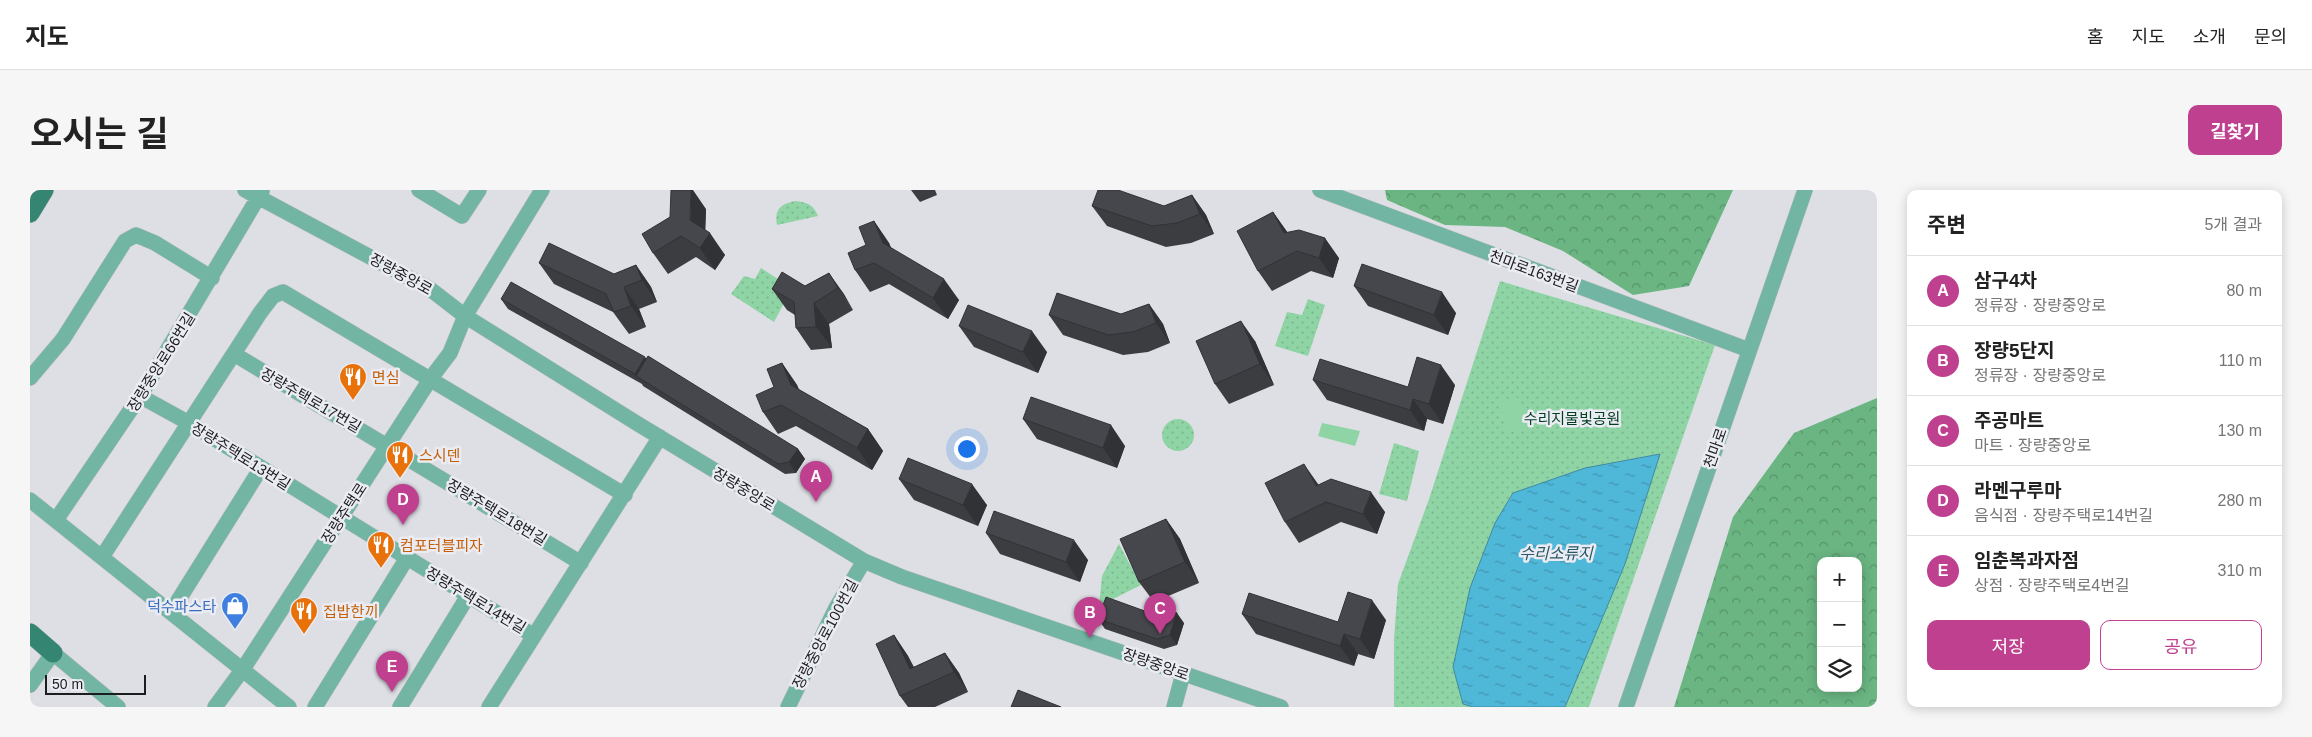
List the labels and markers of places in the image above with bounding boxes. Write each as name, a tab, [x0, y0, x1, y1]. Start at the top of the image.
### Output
restaurant icon: 면심	[338, 362, 368, 401]
place label: 면심	[372, 369, 400, 386]
restaurant icon: 스시덴	[385, 440, 415, 479]
place label: 스시덴	[419, 447, 460, 464]
pin: A	[800, 461, 832, 502]
pin: D	[387, 484, 419, 525]
restaurant icon: 컴포터블피자	[366, 530, 396, 569]
place label: 컴포터블피자	[400, 537, 483, 554]
shop icon: 덕수파스타	[220, 591, 250, 630]
pin: C	[1144, 593, 1176, 634]
restaurant icon: 집밥한끼	[289, 596, 319, 635]
pin: B	[1074, 597, 1106, 638]
place label: 덕수파스타	[147, 598, 216, 615]
place label: 집밥한끼	[323, 603, 378, 620]
pin: E	[376, 651, 408, 692]

